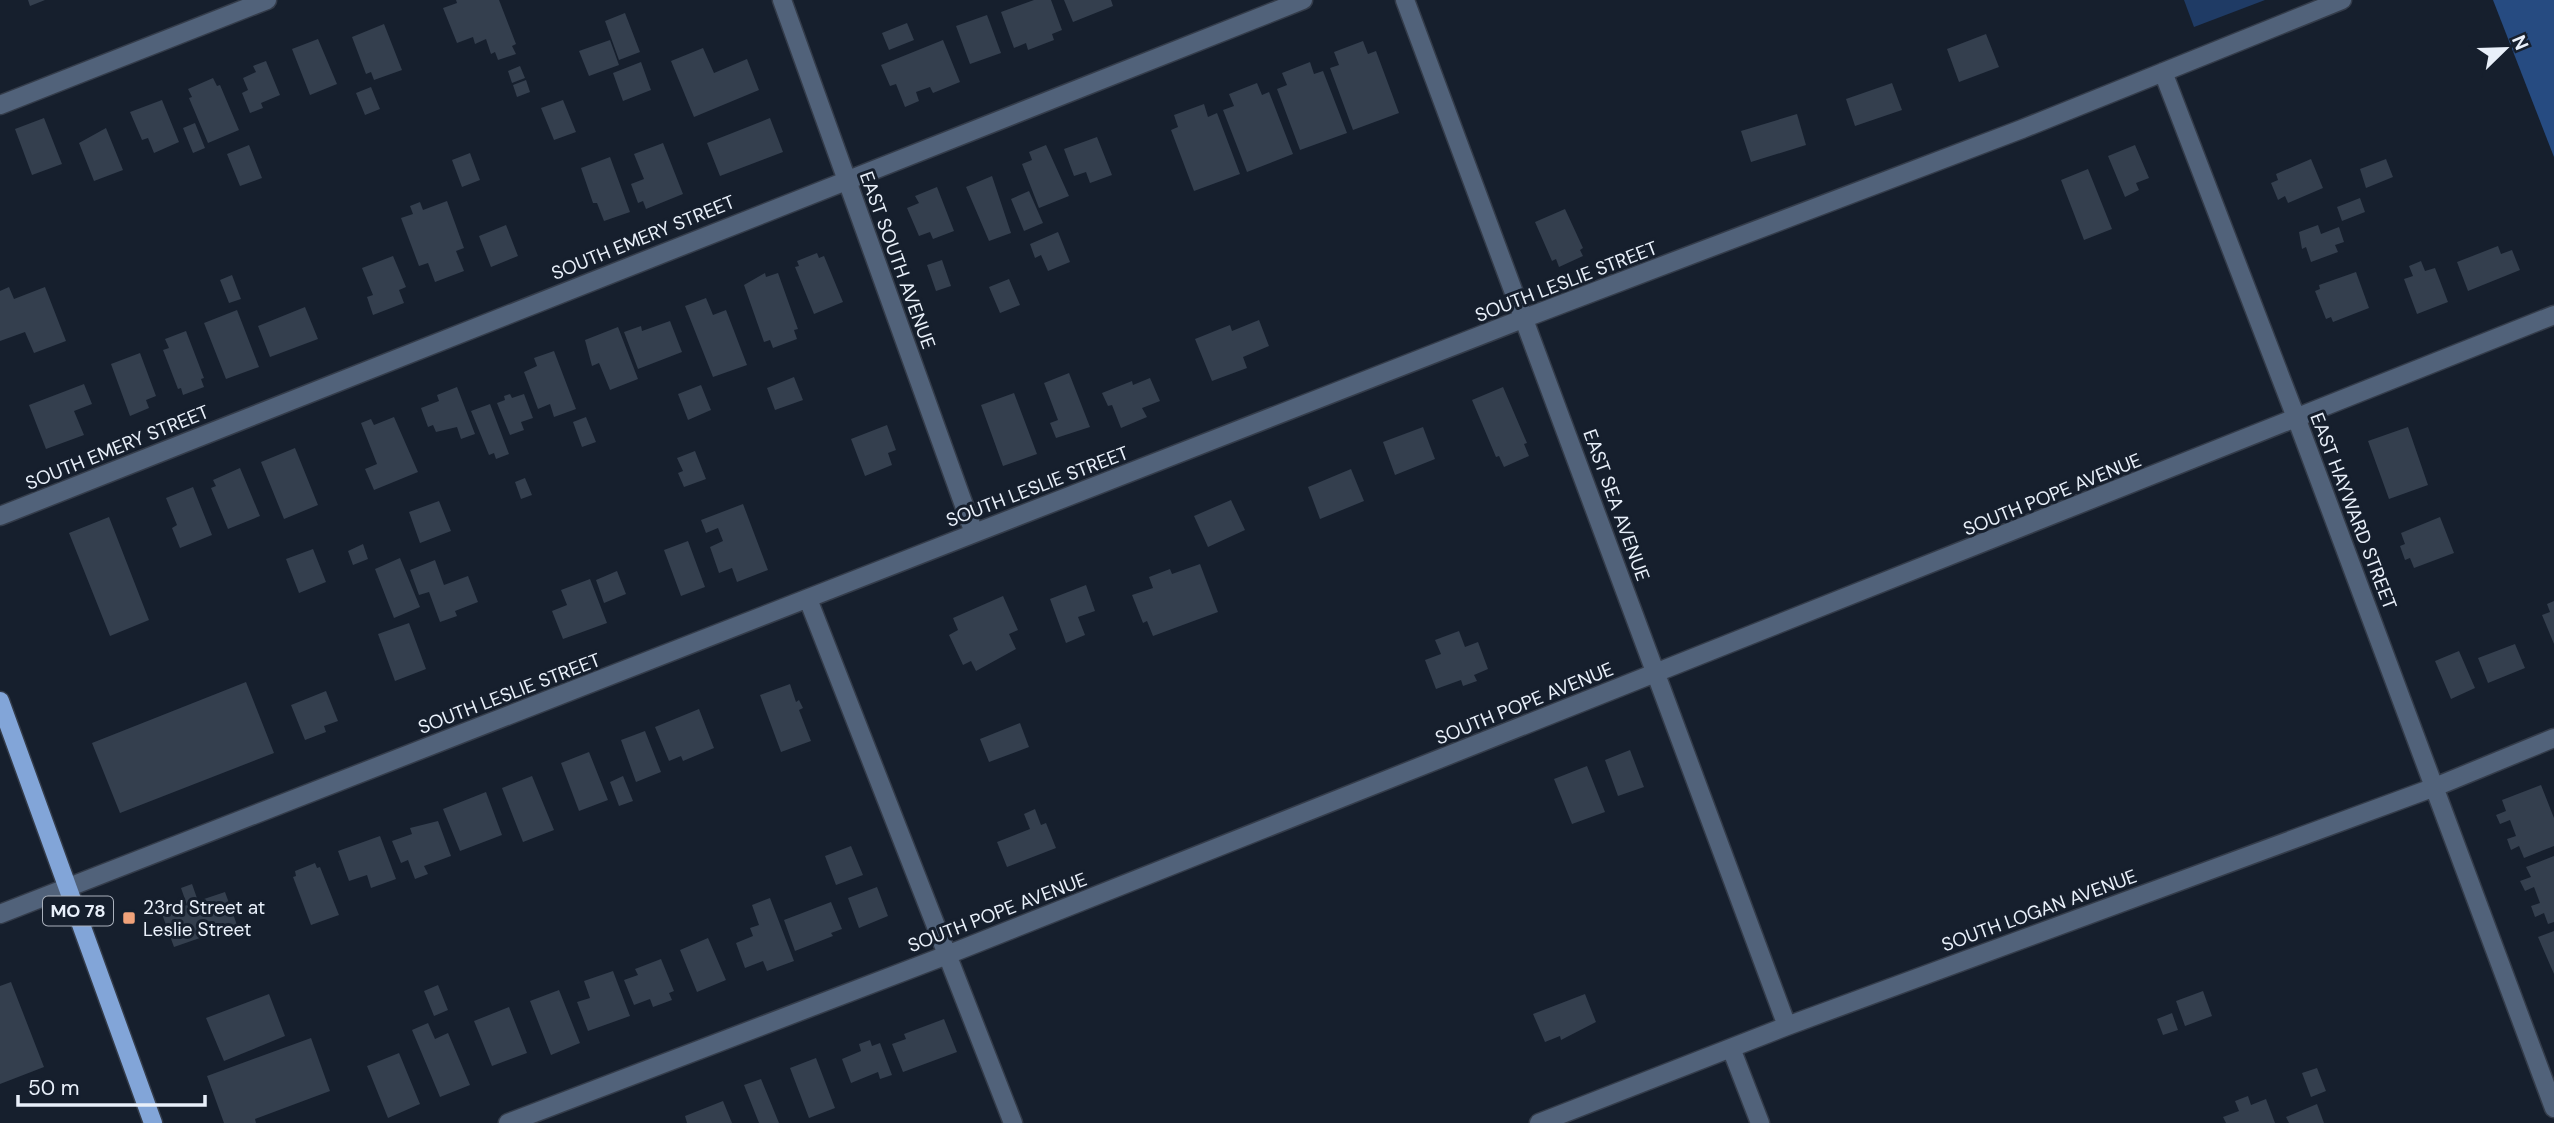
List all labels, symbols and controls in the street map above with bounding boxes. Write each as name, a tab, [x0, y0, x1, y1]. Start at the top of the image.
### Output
north arrow	[2470, 14, 2540, 84]
text: N	[2506, 31, 2534, 54]
street label: EAST SOUTH AVENUE	[854, 168, 941, 352]
street label: SOUTH EMERY STREET	[548, 189, 739, 286]
street label: SOUTH LESLIE STREET	[1471, 235, 1661, 328]
street label: SOUTH EMERY STREET	[22, 399, 213, 496]
street label: EAST HAYWARD STREET	[2304, 409, 2403, 613]
street label: EAST SEA AVENUE	[1577, 426, 1656, 584]
street label: SOUTH LESLIE STREET	[942, 440, 1132, 533]
street label: SOUTH POPE AVENUE	[1959, 447, 2145, 542]
street label: SOUTH LESLIE STREET	[414, 647, 604, 740]
street label: SOUTH POPE AVENUE	[1431, 656, 1617, 751]
street label: SOUTH LOGAN AVENUE	[1938, 863, 2140, 957]
street label: SOUTH POPE AVENUE	[904, 867, 1090, 958]
place label: 23rd Street at Leslie Street	[143, 895, 265, 942]
road number: MO 78	[43, 896, 113, 926]
marker: 23rd Street at Leslie Street	[121, 910, 137, 926]
scale bar	[18, 1064, 205, 1108]
text: 50 m	[28, 1074, 79, 1102]

